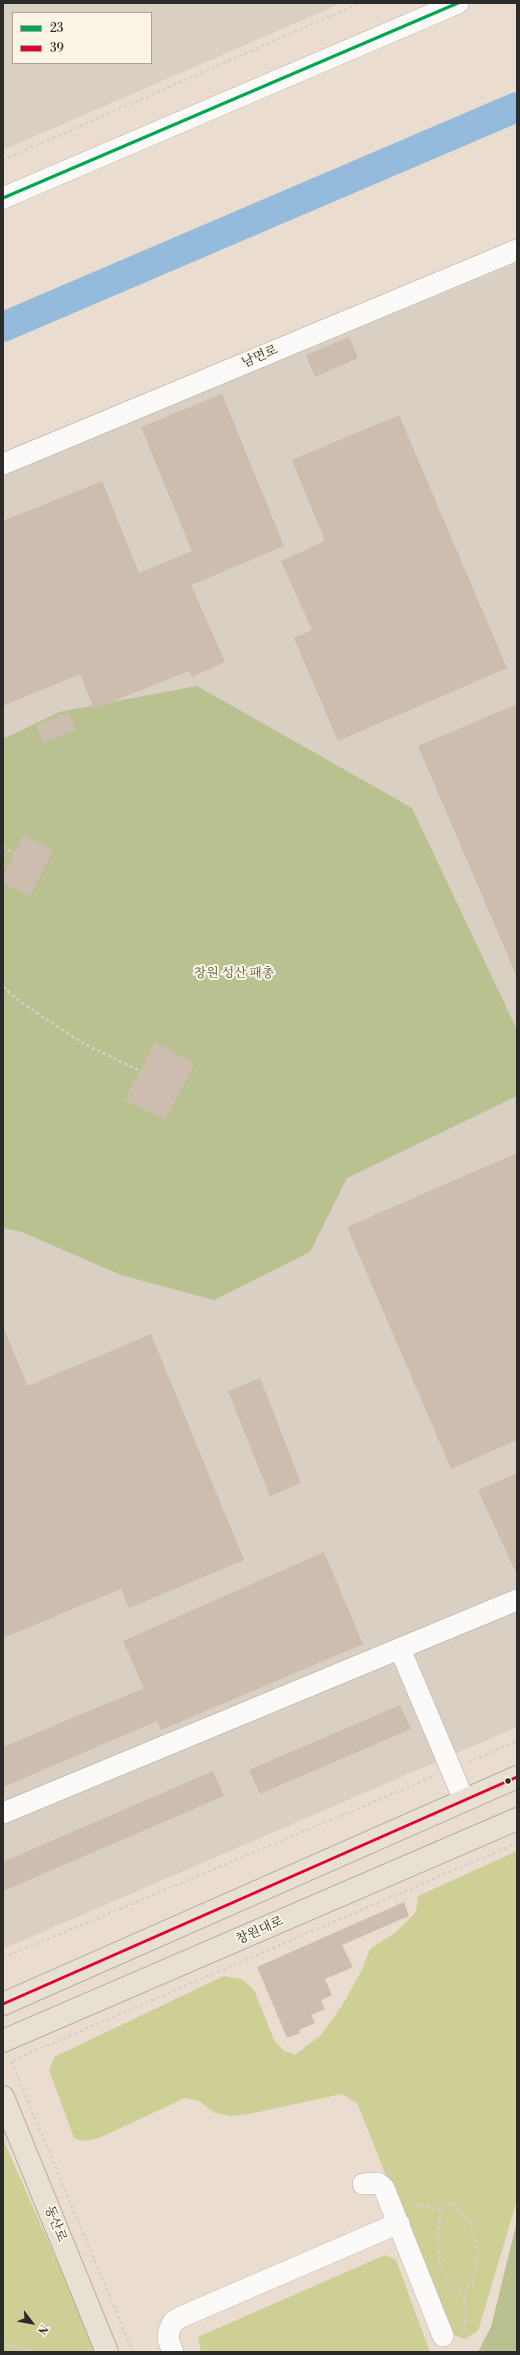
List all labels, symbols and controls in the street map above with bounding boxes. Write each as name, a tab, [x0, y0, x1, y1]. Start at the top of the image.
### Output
legend	[12, 12, 152, 64]
text: 23	[50, 21, 63, 36]
text: 39	[50, 41, 64, 56]
street label: 남면로	[240, 342, 280, 372]
park label: 창원 성산 패총	[194, 966, 274, 982]
unlabelled marker	[503, 1776, 513, 1786]
street label: 창원대로	[234, 1914, 286, 1948]
street label: 동산로	[41, 2204, 69, 2244]
north arrow	[12, 2303, 52, 2343]
text: N	[34, 2322, 50, 2337]

